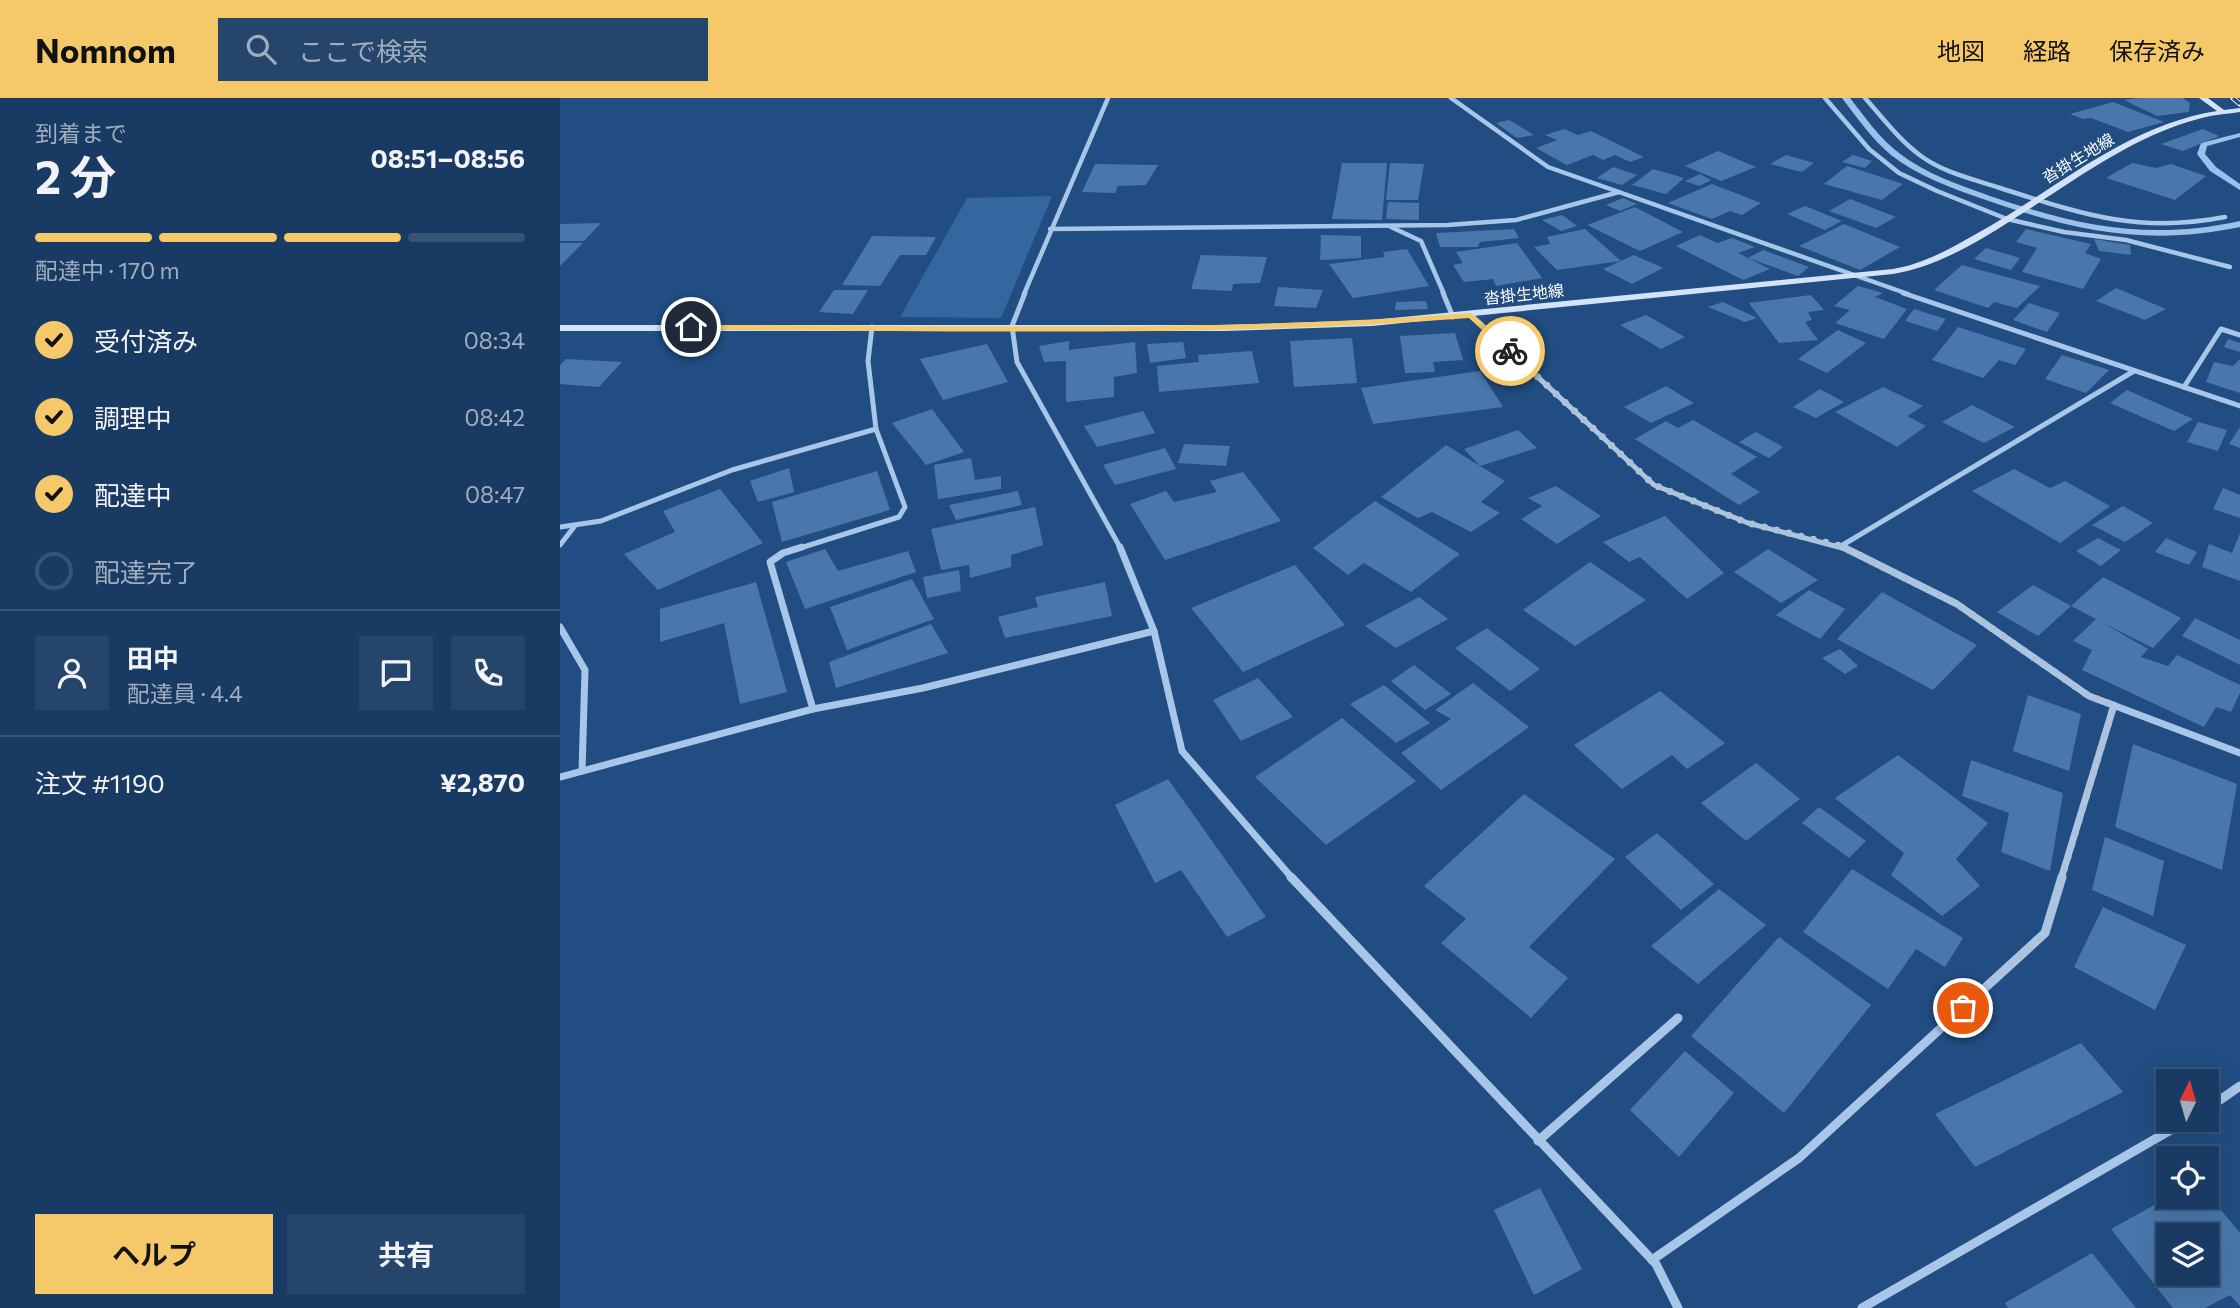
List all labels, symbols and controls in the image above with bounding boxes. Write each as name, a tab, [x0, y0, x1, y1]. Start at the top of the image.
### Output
search box	[218, 18, 708, 81]
text: Nomnom	[35, 29, 176, 70]
icon: search	[242, 30, 280, 68]
text: ここで検索	[298, 35, 428, 66]
text: 地図	[1937, 36, 1985, 65]
text: 経路	[2023, 36, 2071, 65]
text: 保存済み	[2109, 36, 2205, 65]
text: 到着まで	[35, 119, 127, 147]
street label: 沓掛生地線	[2039, 129, 2117, 186]
text: 08:51–08:56	[370, 142, 525, 173]
text: 2 分	[35, 147, 116, 203]
text: 配達中 · 170 m	[35, 256, 180, 284]
street label: 沓掛生地線	[1483, 280, 1565, 307]
pin	[661, 297, 721, 357]
icon: home	[672, 308, 710, 346]
courier	[1475, 316, 1545, 386]
icon: check	[35, 321, 73, 359]
text: 受付済み	[94, 325, 198, 356]
text: 08:34	[464, 326, 525, 354]
icon: bike	[1491, 332, 1529, 370]
icon: check	[35, 398, 73, 436]
text: 調理中	[94, 402, 172, 433]
text: 08:42	[464, 403, 525, 431]
icon: check	[35, 475, 73, 513]
text: 配達中	[94, 479, 172, 510]
text: 08:47	[465, 480, 525, 508]
text: 配達完了	[94, 556, 198, 587]
button: person	[35, 636, 109, 710]
button: chat	[359, 636, 433, 710]
button: phone	[451, 636, 525, 710]
text: 田中	[127, 642, 179, 673]
text: 配達員 · 4.4	[127, 679, 243, 707]
text: ¥2,870	[440, 766, 525, 797]
text: 注文 #1190	[35, 767, 165, 798]
pin	[1933, 978, 1993, 1038]
icon: bag	[1944, 989, 1982, 1027]
north arrow	[2156, 1069, 2219, 1132]
map controls	[2156, 1069, 2219, 1286]
button: locate	[2156, 1146, 2219, 1209]
button: ヘルプ	[35, 1214, 273, 1294]
button: 共有	[287, 1214, 525, 1294]
button: layers	[2156, 1223, 2219, 1286]

